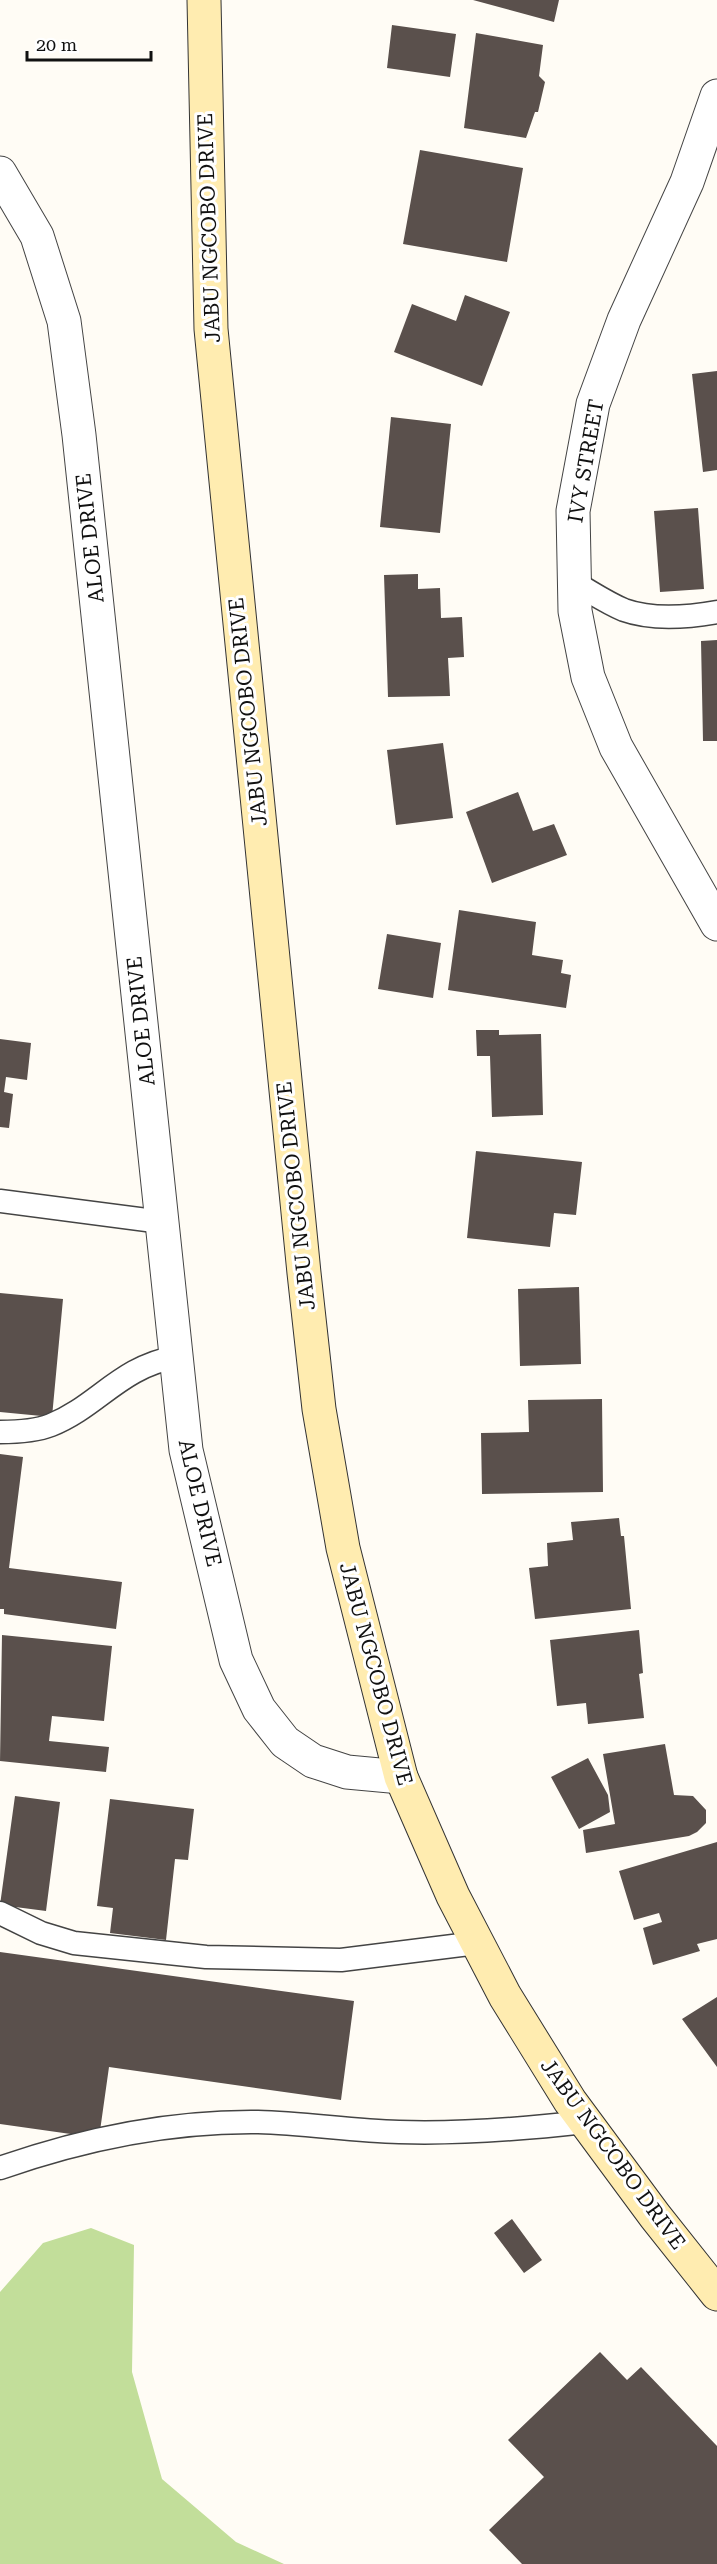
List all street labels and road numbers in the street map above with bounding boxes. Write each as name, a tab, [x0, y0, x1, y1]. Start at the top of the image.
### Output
street label: JABU NGCOBO DRIVE	[193, 113, 225, 343]
street label: IVY STREET	[563, 397, 609, 525]
street label: ALOE DRIVE	[71, 472, 109, 604]
street label: JABU NGCOBO DRIVE	[224, 596, 272, 828]
street label: ALOE DRIVE	[122, 955, 160, 1087]
street label: JABU NGCOBO DRIVE	[272, 1080, 320, 1312]
street label: ALOE DRIVE	[174, 1437, 226, 1569]
street label: JABU NGCOBO DRIVE	[335, 1560, 417, 1788]
street label: JABU NGCOBO DRIVE	[536, 2054, 690, 2254]

